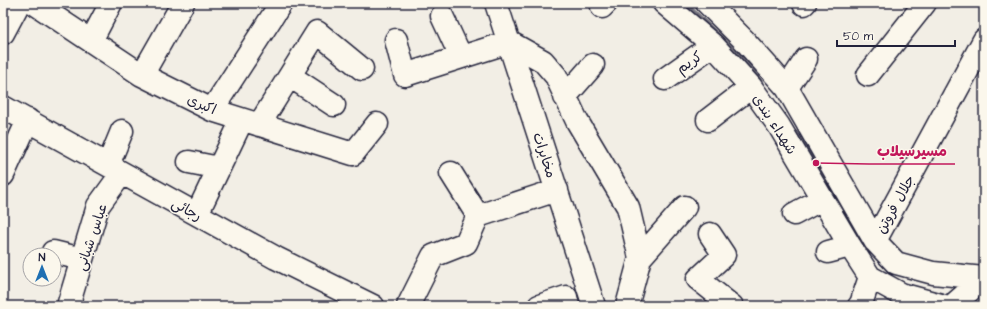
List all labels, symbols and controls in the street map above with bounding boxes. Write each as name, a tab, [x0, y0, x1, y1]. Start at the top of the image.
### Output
scale bar	[837, 22, 955, 48]
text: 50 m	[843, 28, 874, 45]
street label: کریم	[673, 47, 707, 79]
street label: اکبری	[184, 90, 219, 120]
street label: شهداء بندی	[747, 90, 801, 159]
street label: مخابرات	[527, 130, 561, 181]
callout: مسیرسیلاب	[869, 137, 955, 164]
text: مسیرسیلاب	[877, 141, 947, 162]
street label: جلال فروتن	[872, 171, 920, 238]
street label: رجائی	[168, 193, 205, 226]
street label: عباس شبانی	[71, 201, 113, 274]
north arrow	[22, 247, 62, 287]
text: N	[39, 250, 46, 265]

